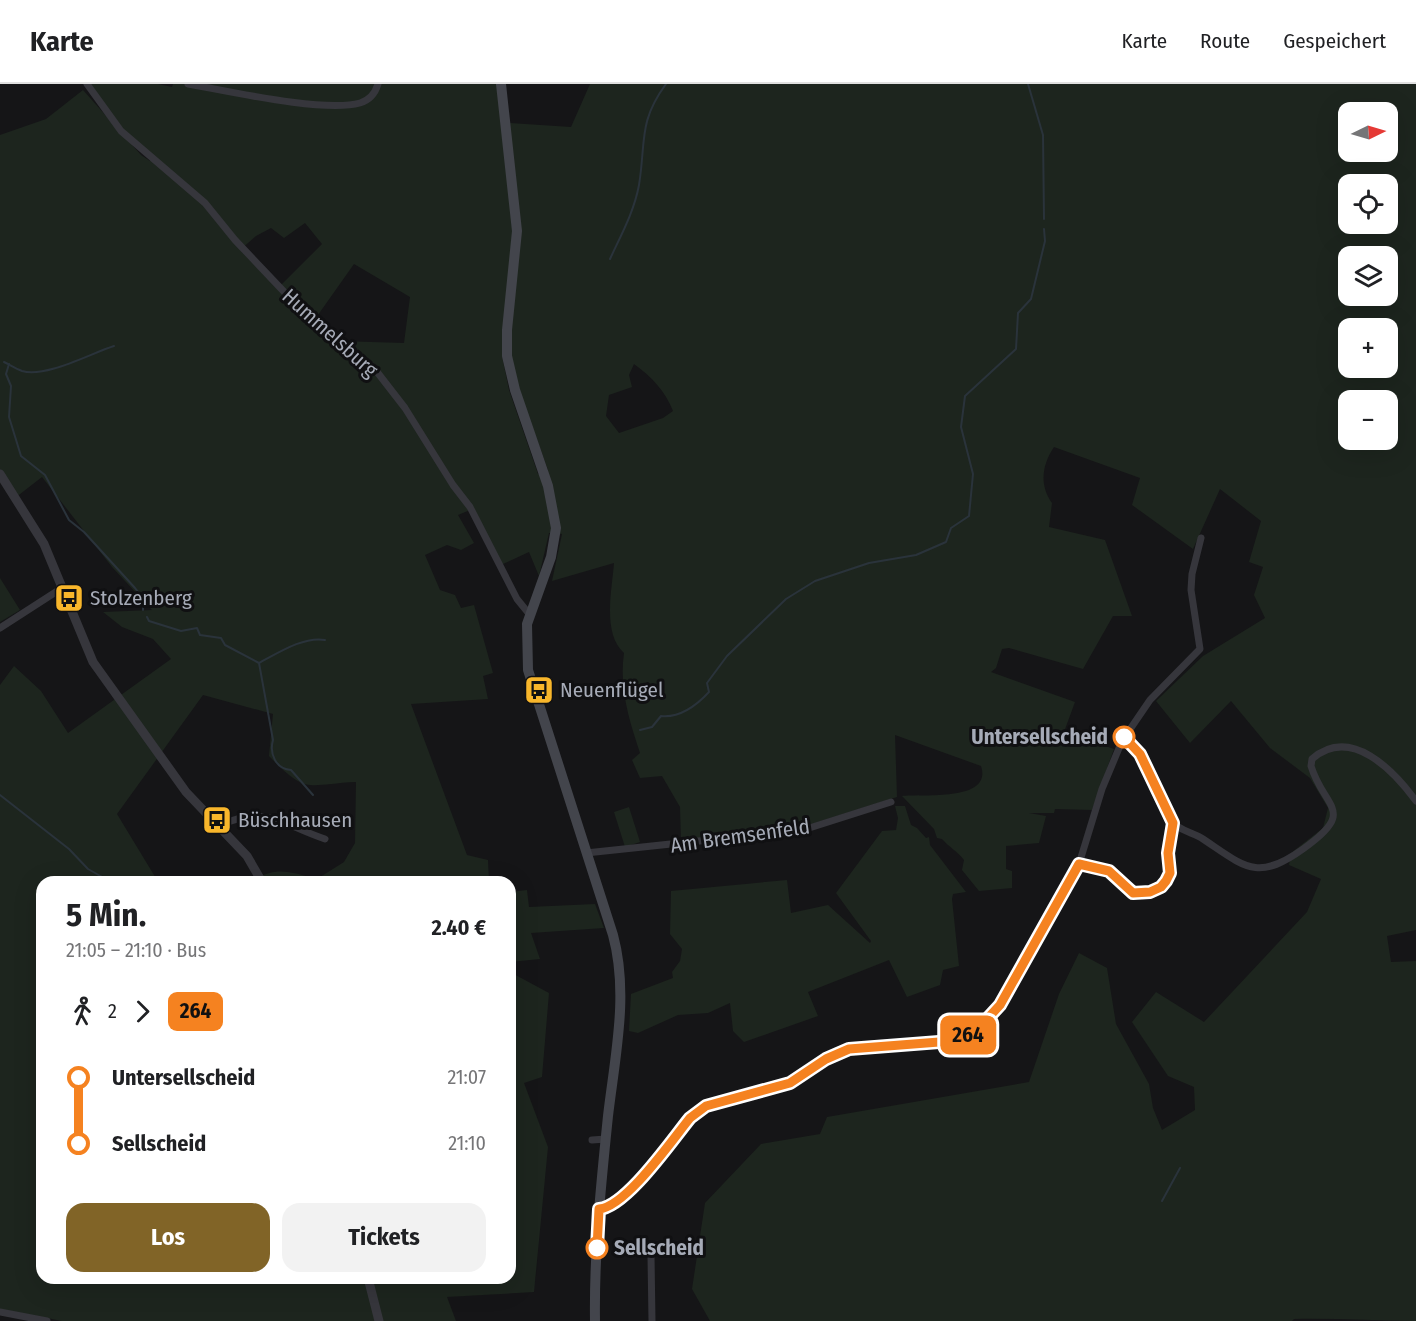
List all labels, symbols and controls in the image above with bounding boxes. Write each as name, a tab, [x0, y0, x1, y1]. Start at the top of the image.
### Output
text: Karte	[30, 25, 94, 58]
text: Karte	[1122, 28, 1167, 54]
text: Route	[1200, 28, 1250, 54]
text: Gespeichert	[1283, 28, 1386, 54]
north arrow	[1338, 102, 1398, 162]
map controls	[1338, 102, 1398, 450]
button: locate	[1338, 174, 1398, 234]
button: layers	[1338, 246, 1398, 306]
street label: Hummelsburg	[277, 283, 383, 383]
button: +	[1338, 318, 1398, 378]
button: −	[1338, 390, 1398, 450]
bus stop icon: Stolzenberg	[53, 582, 85, 614]
place label: Stolzenberg	[90, 585, 192, 611]
bus stop icon: Neuenflügel	[523, 674, 555, 706]
place label: Neuenflügel	[560, 677, 664, 703]
place label: Untersellscheid	[971, 724, 1108, 750]
marker: Untersellscheid	[1113, 726, 1135, 748]
bus stop icon: Büschhausen	[201, 804, 233, 836]
place label: Büschhausen	[238, 807, 352, 833]
street label: Am Bremsenfeld	[669, 813, 811, 859]
text: 5 Min.	[66, 895, 146, 935]
text: 2.40 €	[432, 914, 486, 941]
text: 21:05 – 21:10 · Bus	[66, 938, 206, 962]
icon: walk	[66, 995, 99, 1028]
icon: forward	[126, 995, 159, 1028]
text: 264	[180, 998, 211, 1024]
text: 2	[108, 999, 117, 1023]
line badge: 264	[934, 1016, 1002, 1054]
text: 264	[952, 1022, 984, 1048]
text: Untersellscheid	[112, 1064, 255, 1091]
text: 21:07	[447, 1065, 486, 1089]
text: Sellscheid	[112, 1130, 206, 1157]
text: 21:10	[448, 1131, 486, 1155]
button: Los	[66, 1203, 270, 1272]
button: Tickets	[282, 1203, 486, 1272]
place label: Sellscheid	[614, 1235, 704, 1261]
marker: Sellscheid	[586, 1237, 608, 1259]

